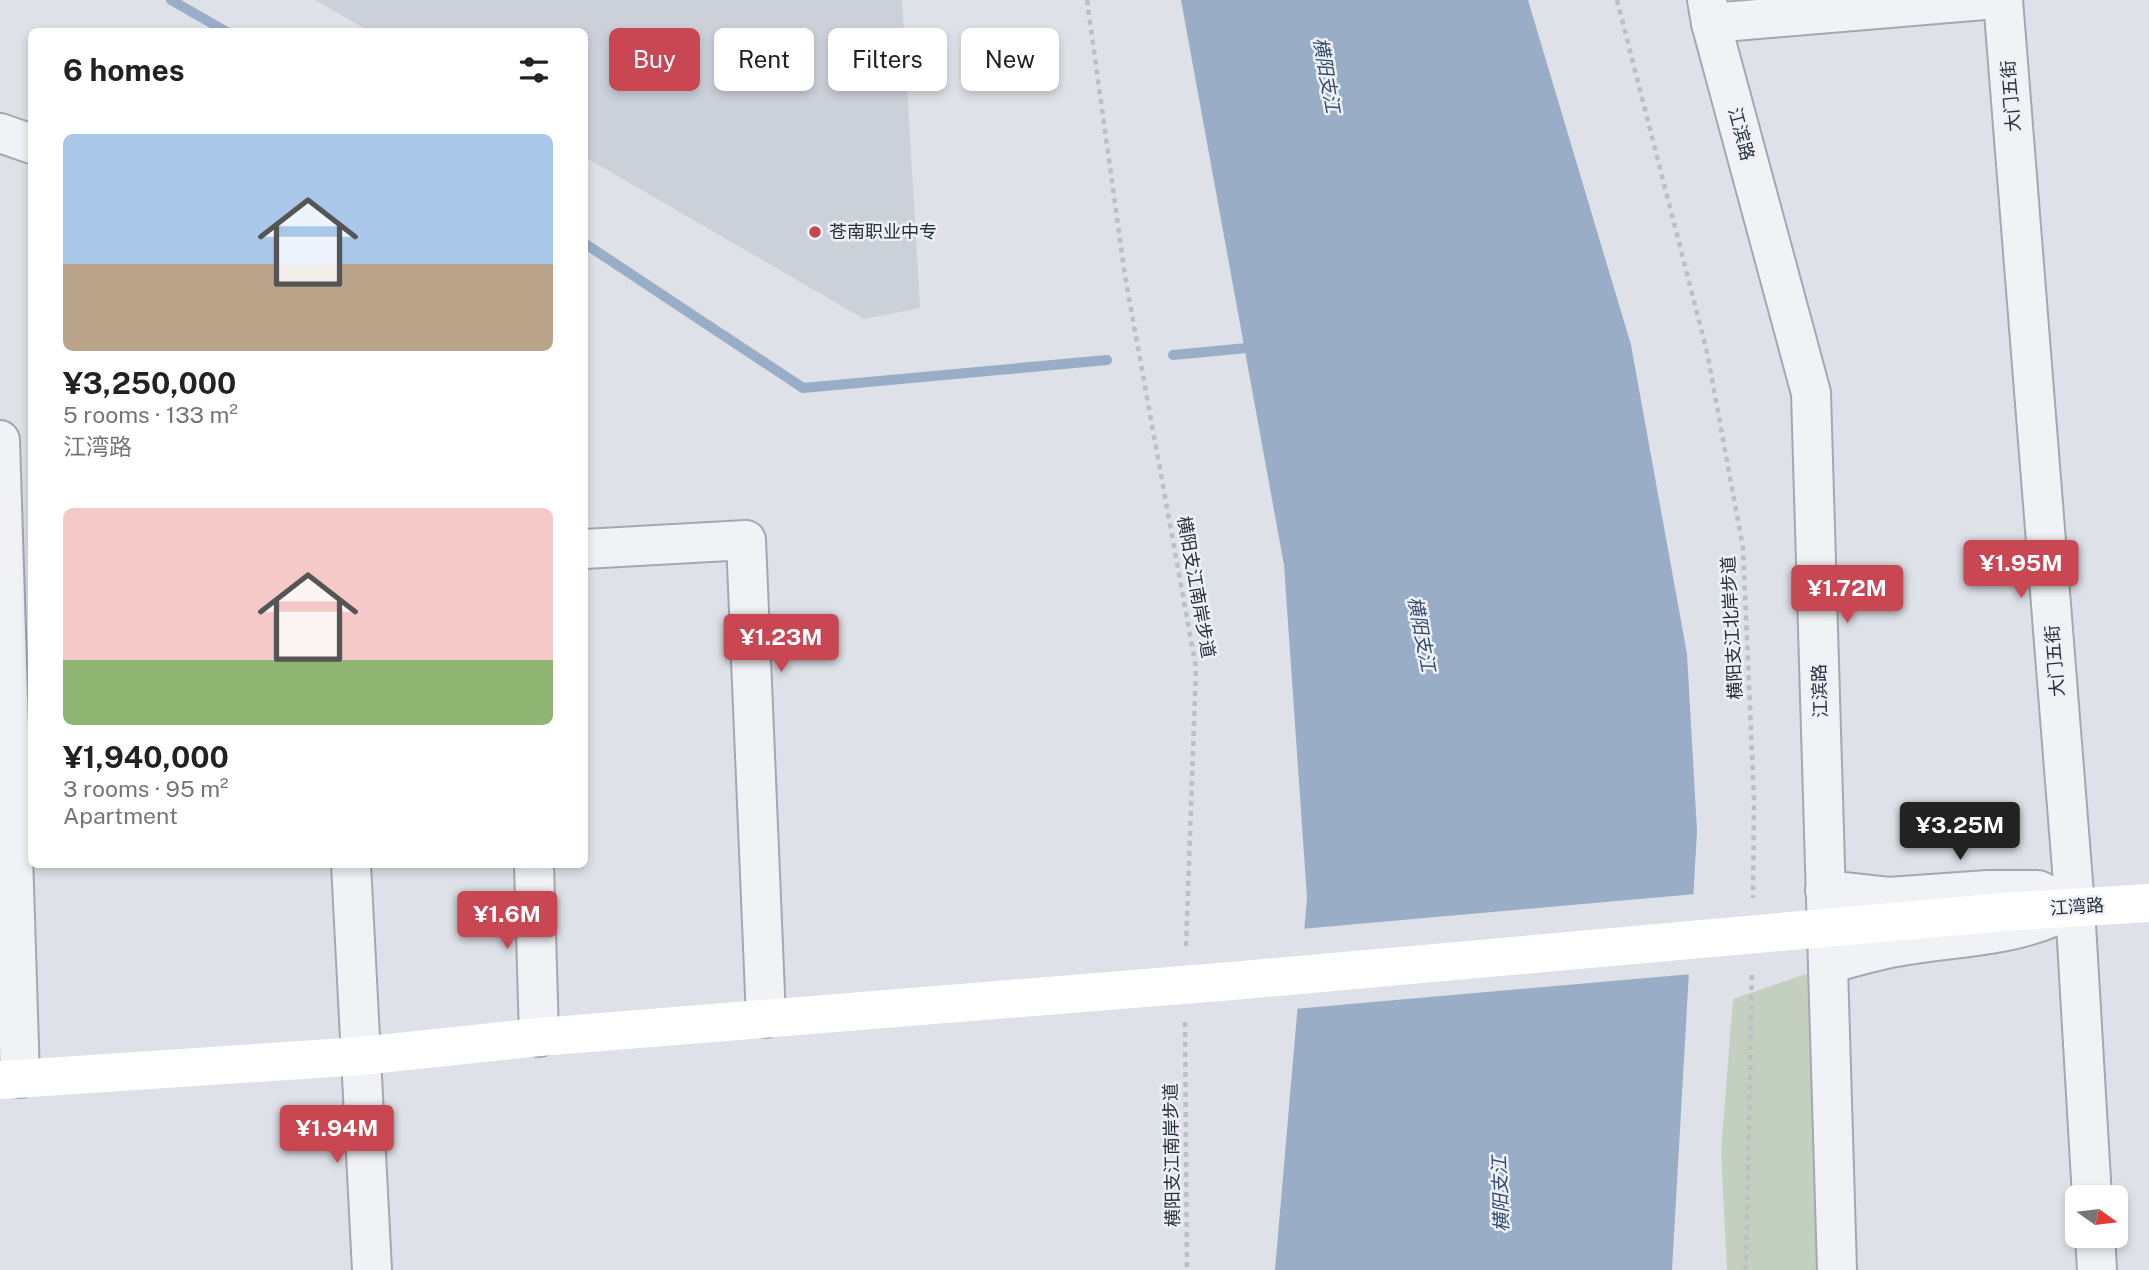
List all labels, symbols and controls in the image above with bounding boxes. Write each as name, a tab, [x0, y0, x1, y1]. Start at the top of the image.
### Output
chip: Buy	[609, 28, 700, 91]
chip: Rent	[714, 28, 814, 91]
chip: Filters	[828, 28, 947, 91]
chip: New	[961, 28, 1059, 91]
water label: 横阳支江	[1310, 36, 1345, 116]
icon: filters	[515, 51, 553, 89]
text: 6 homes	[63, 52, 185, 88]
street label: 大门五街	[1997, 59, 2024, 133]
street label: 江滨路	[1724, 105, 1759, 163]
icon: home	[245, 179, 371, 305]
place label: 苍南职业中专	[829, 221, 937, 242]
marker: 苍南职业中专	[807, 224, 823, 240]
text: ¥3,250,000	[63, 365, 236, 401]
text: 5 rooms · 133 m²	[63, 401, 238, 428]
text: 江湾路	[63, 433, 132, 460]
street label: 横阳支江南岸步道	[1174, 514, 1219, 660]
pin: ¥1.95M	[1964, 540, 2078, 600]
text: ¥1.95M	[1980, 549, 2062, 576]
icon: home	[245, 554, 371, 680]
street label: 横阳支江北岸步道	[1717, 556, 1746, 700]
pin: ¥1.72M	[1790, 566, 1904, 625]
text: ¥1.72M	[1807, 574, 1887, 601]
water label: 横阳支江	[1404, 595, 1440, 675]
pin: ¥1.23M	[724, 614, 838, 674]
text: ¥1.23M	[740, 623, 822, 650]
street label: 大门五街	[2041, 624, 2068, 698]
street label: 江滨路	[1808, 664, 1831, 718]
text: ¥1,940,000	[63, 739, 229, 775]
text: 3 rooms · 95 m²	[63, 775, 229, 802]
text: Apartment	[63, 802, 178, 829]
pin: ¥3.25M	[1903, 802, 2017, 862]
text: ¥3.25M	[1916, 811, 2004, 838]
pin: ¥1.6M	[458, 892, 556, 951]
street label: 江湾路	[2049, 894, 2105, 919]
text: ¥1.6M	[473, 900, 541, 927]
street label: 横阳支江南岸步道	[1160, 1083, 1183, 1227]
pin: ¥1.94M	[280, 1106, 394, 1165]
text: ¥1.94M	[296, 1114, 378, 1141]
water label: 横阳支江	[1488, 1154, 1512, 1232]
north arrow	[2065, 1185, 2128, 1248]
map controls	[2065, 1185, 2128, 1248]

